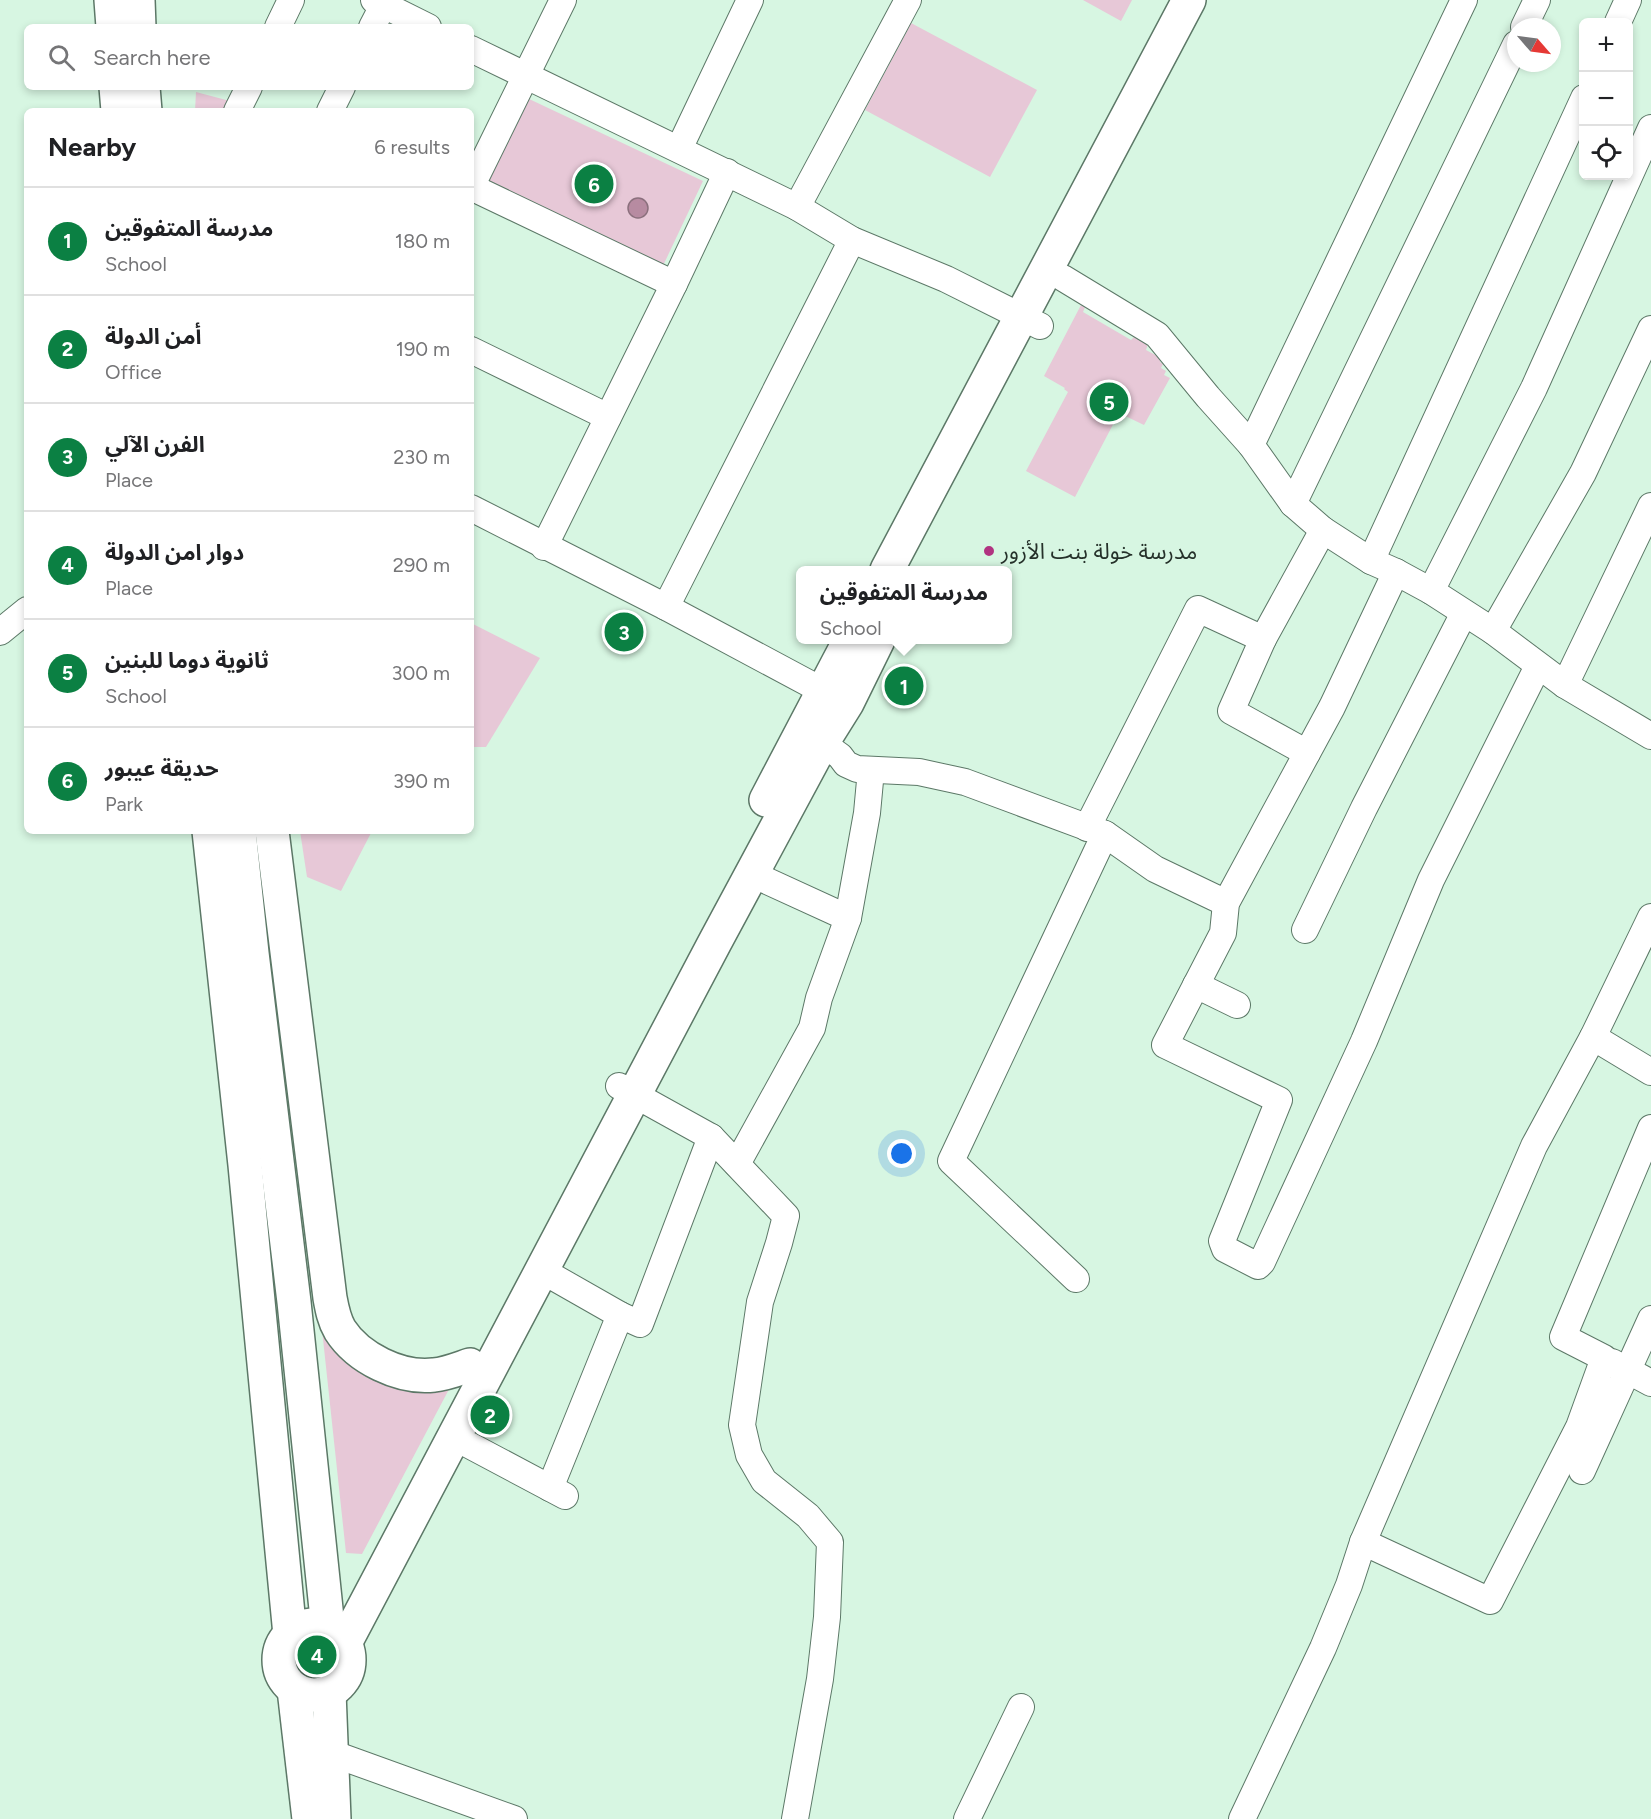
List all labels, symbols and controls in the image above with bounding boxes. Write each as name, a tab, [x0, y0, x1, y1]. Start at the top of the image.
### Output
north arrow	[1507, 18, 1561, 72]
map controls	[1579, 18, 1633, 180]
button: +	[1579, 18, 1633, 72]
search box	[24, 24, 474, 90]
icon: search	[45, 41, 78, 74]
text: Search here	[93, 44, 211, 71]
button: −	[1579, 72, 1633, 126]
button: locate	[1579, 126, 1633, 180]
text: Nearby	[48, 131, 136, 163]
text: 6 results	[374, 135, 450, 159]
pin: 6	[574, 162, 614, 207]
text: مدرسة المتفوقين	[105, 215, 273, 242]
text: 1	[63, 229, 72, 253]
text: 180 m	[395, 229, 450, 253]
text: School	[105, 252, 167, 276]
text: أمن الدولة	[105, 323, 202, 350]
text: 2	[62, 337, 73, 361]
text: 190 m	[396, 337, 450, 361]
text: Office	[105, 360, 162, 384]
pin: 5	[1090, 380, 1128, 424]
text: الفرن الآلي	[105, 431, 205, 458]
text: 3	[62, 445, 73, 469]
text: 230 m	[393, 445, 450, 469]
text: Place	[105, 468, 153, 492]
place label: مدرسة خولة بنت الأزور	[1000, 538, 1197, 565]
text: دوار امن الدولة	[105, 539, 244, 566]
marker: مدرسة خولة بنت الأزور	[982, 544, 996, 558]
text: 4	[61, 553, 74, 577]
text: 290 m	[393, 553, 450, 577]
popup	[796, 566, 1012, 644]
text: Place	[105, 576, 153, 600]
text: مدرسة المتفوقين	[820, 579, 988, 606]
pin: 3	[604, 610, 644, 654]
text: School	[820, 616, 882, 640]
text: ثانوية دوما للبنين	[105, 647, 269, 674]
text: 5	[62, 661, 73, 685]
text: 300 m	[392, 661, 450, 685]
pin: 1	[884, 664, 924, 708]
text: School	[105, 684, 167, 708]
text: حديقة عيبور	[105, 755, 219, 782]
text: 6	[62, 769, 73, 793]
text: 390 m	[393, 769, 450, 793]
text: Park	[105, 792, 143, 816]
your location	[887, 1139, 916, 1168]
pin: 2	[470, 1392, 510, 1438]
pin: 4	[298, 1632, 336, 1678]

